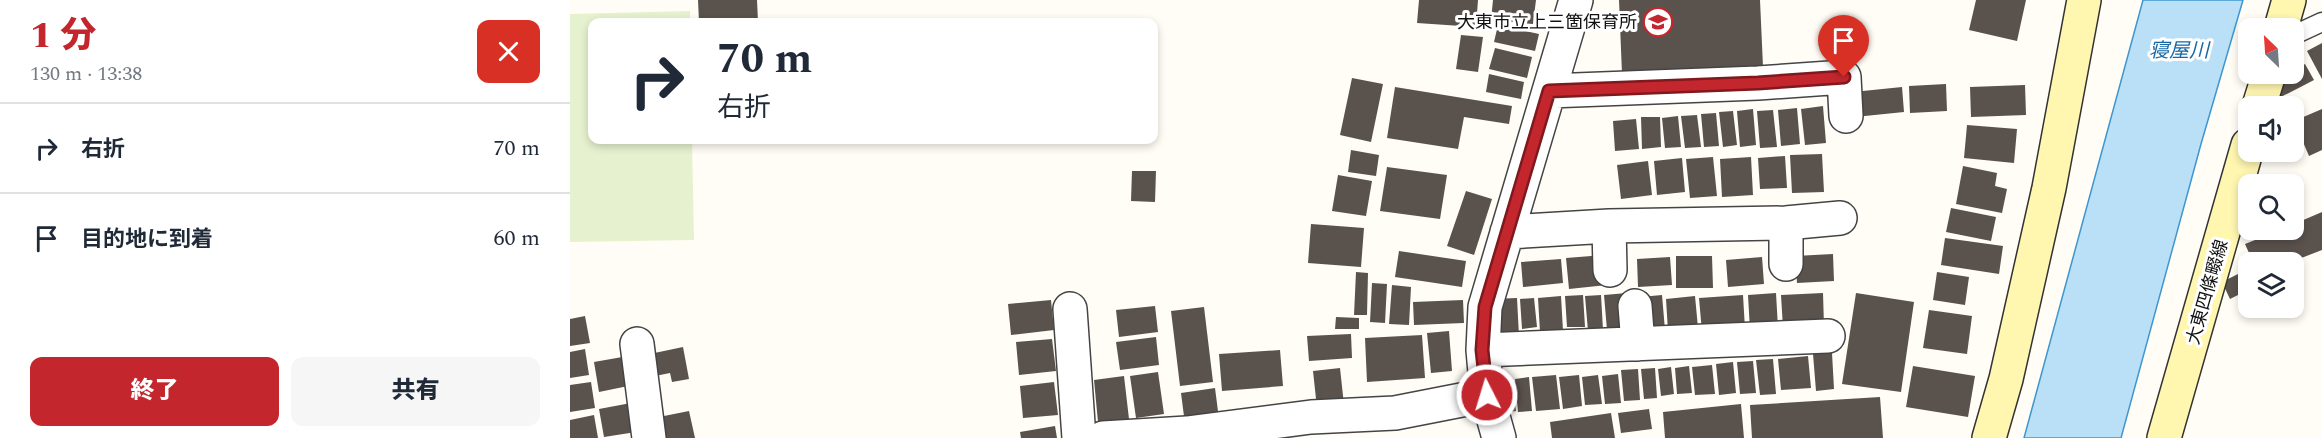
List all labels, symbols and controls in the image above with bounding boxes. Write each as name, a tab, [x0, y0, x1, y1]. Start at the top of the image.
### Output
school or university icon: 大東市立上三箇保育所	[1642, 6, 1674, 38]
text: 1 分	[30, 9, 97, 64]
place label: 大東市立上三箇保育所	[1457, 9, 1637, 36]
pin	[1818, 15, 1869, 77]
north arrow	[2238, 18, 2304, 84]
map controls	[2238, 18, 2304, 318]
button: close	[477, 20, 540, 83]
icon: arrive	[1827, 24, 1860, 57]
text: 70 m	[717, 28, 812, 91]
water label: 寝屋川	[2149, 36, 2211, 66]
icon: right	[618, 42, 696, 120]
text: 130 m · 13:38	[30, 59, 142, 89]
text: 右折	[717, 87, 771, 129]
button: sound	[2238, 96, 2304, 162]
icon: right	[30, 132, 63, 165]
text: 70 m	[494, 132, 540, 165]
text: 右折	[81, 133, 125, 166]
button: search	[2238, 174, 2304, 240]
icon: arrive	[30, 222, 63, 255]
text: 60 m	[494, 222, 540, 255]
text: 目的地に到着	[81, 223, 213, 256]
street label: 大東四條畷線	[2180, 237, 2235, 348]
button: layers	[2238, 252, 2304, 318]
button: 終了	[30, 357, 279, 426]
button: 共有	[291, 357, 540, 426]
position arrow	[1455, 363, 1519, 427]

